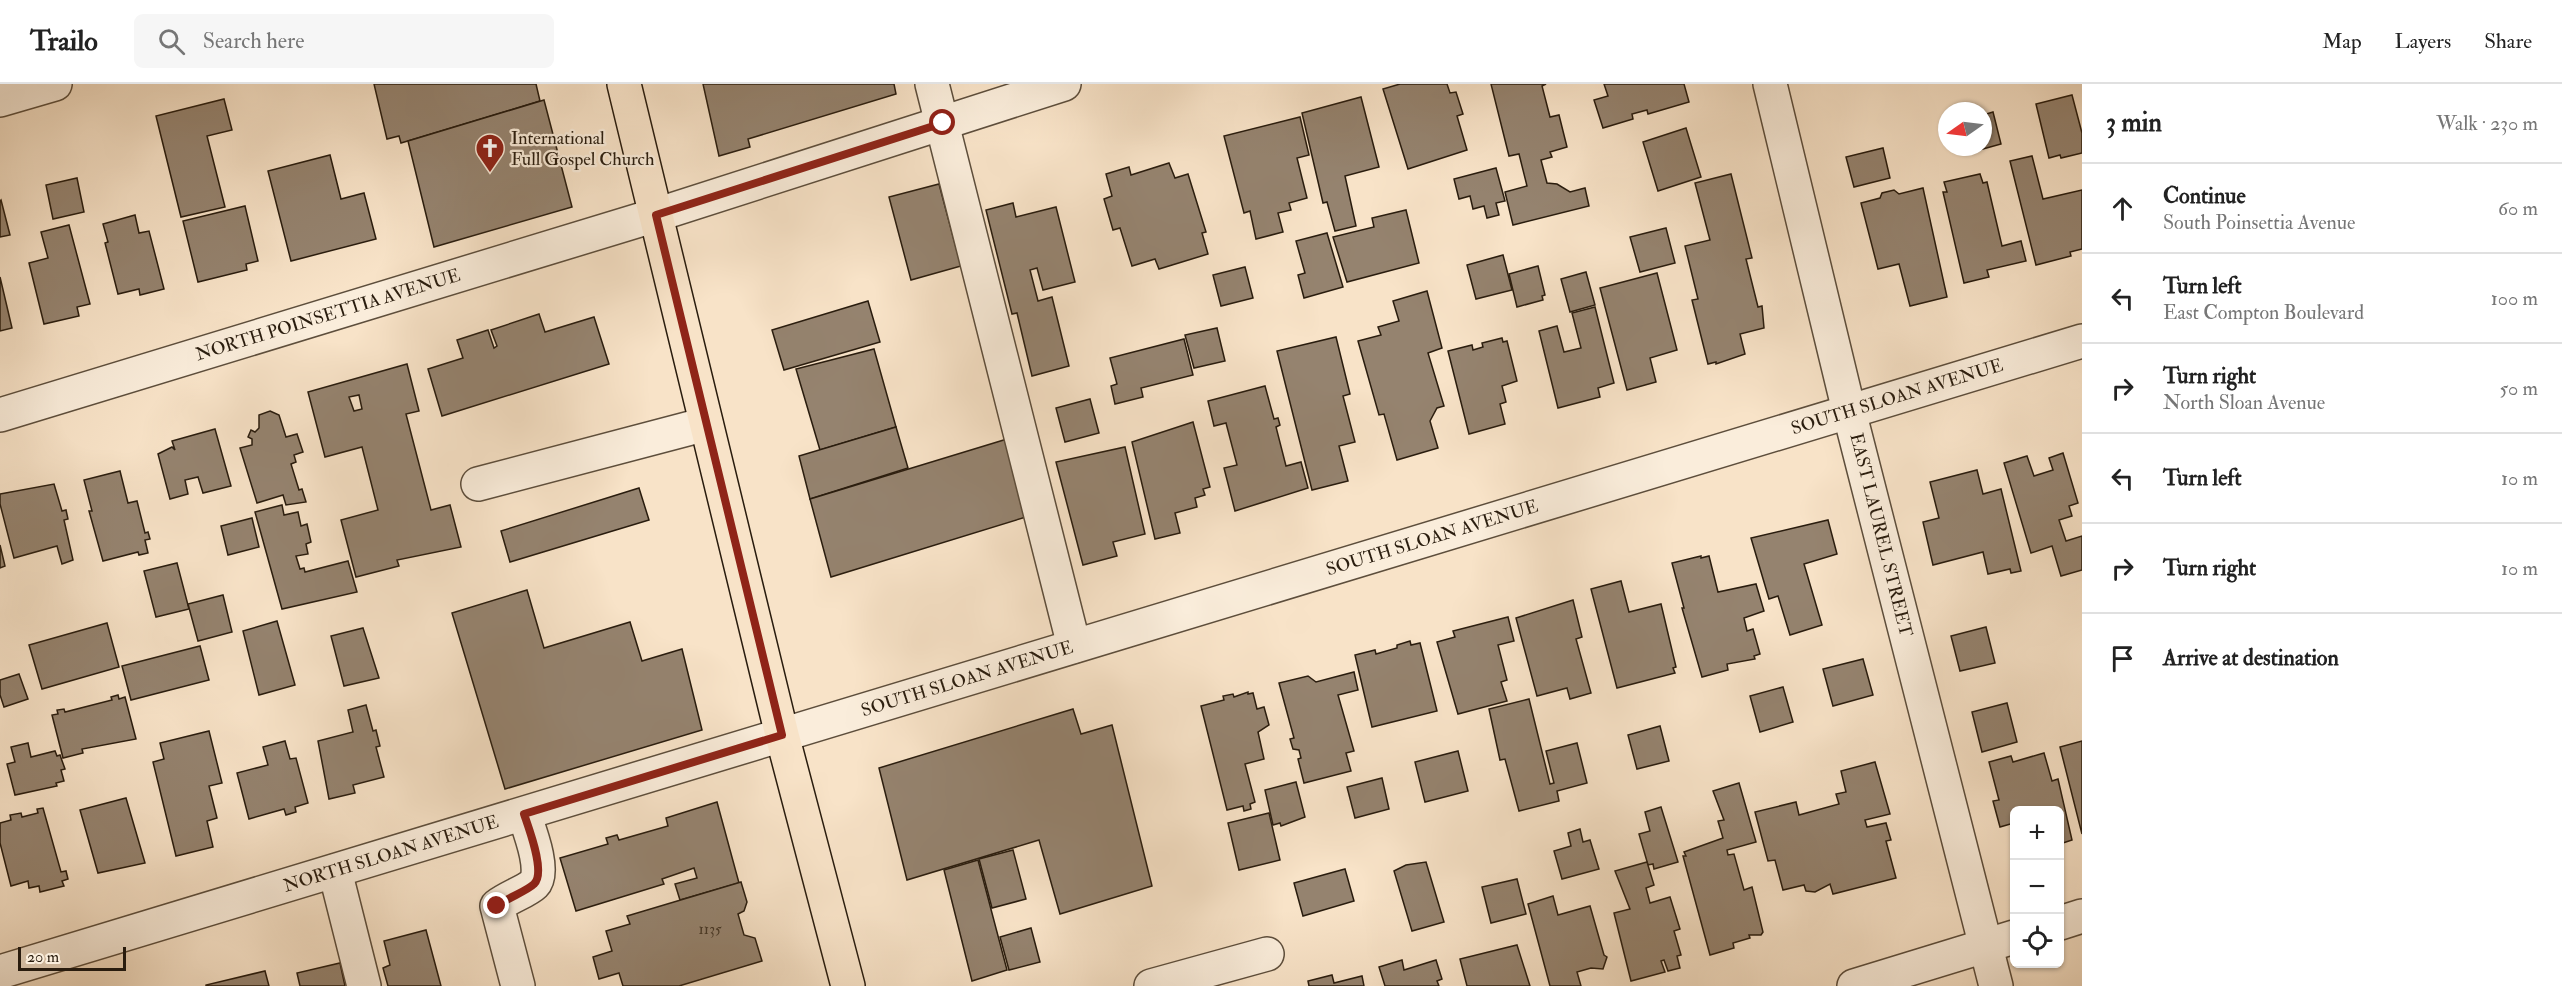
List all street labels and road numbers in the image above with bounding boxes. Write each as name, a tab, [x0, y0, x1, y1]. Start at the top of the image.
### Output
street label: NORTH POINSETTIA AVENUE	[193, 264, 463, 366]
street label: SOUTH SLOAN AVENUE	[1788, 354, 2006, 440]
street label: EAST LAUREL STREET	[1845, 431, 1918, 640]
street label: SOUTH SLOAN AVENUE	[1323, 495, 1541, 581]
street label: SOUTH SLOAN AVENUE	[858, 636, 1076, 722]
street label: NORTH SLOAN AVENUE	[281, 810, 501, 898]

